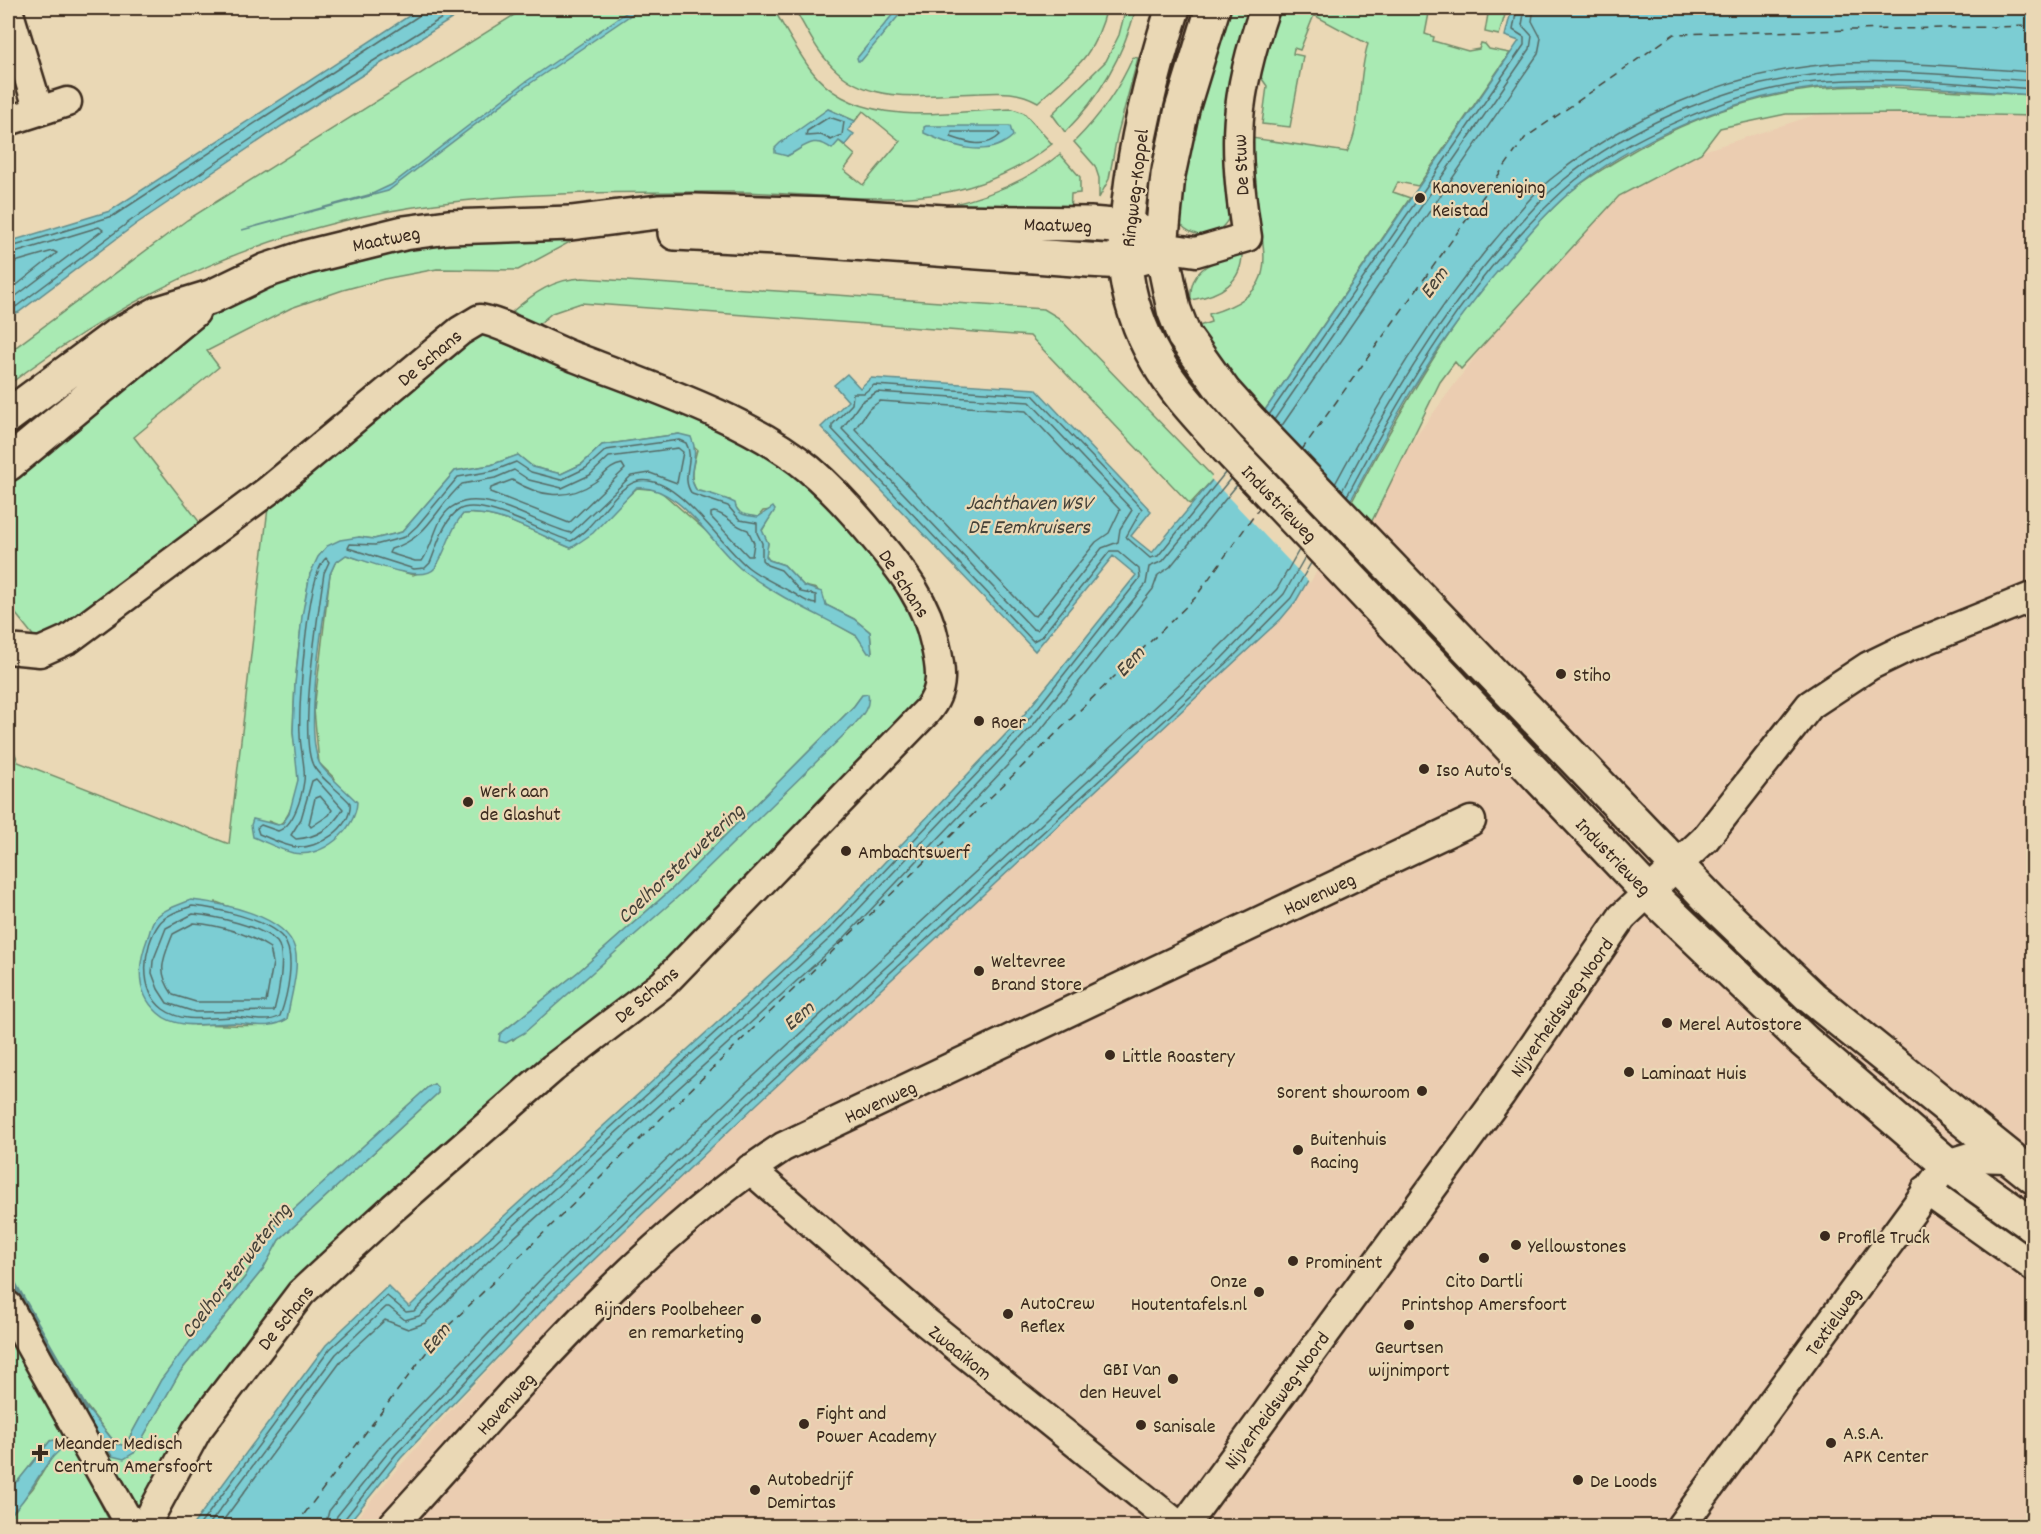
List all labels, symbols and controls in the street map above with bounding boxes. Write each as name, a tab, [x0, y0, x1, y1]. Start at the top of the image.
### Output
street label: Ringweg-Koppel	[1116, 127, 1158, 249]
street label: De Stuw	[1227, 133, 1259, 196]
place label: Kanovereniging Keistad	[1432, 175, 1545, 226]
marker: Kanovereniging Keistad	[1413, 191, 1427, 205]
street label: Maatweg	[1023, 212, 1093, 242]
street label: Maatweg	[350, 221, 423, 261]
water label: Eem	[1414, 261, 1458, 306]
street label: De Schans	[393, 324, 469, 395]
street label: Industrieweg	[1233, 460, 1322, 551]
water label: Jachthaven WSV DE Eemkruisers	[966, 490, 1095, 544]
street label: De Schans	[870, 545, 935, 624]
water label: Eem	[1109, 640, 1154, 685]
place label: Stiho	[1573, 663, 1611, 691]
marker: Stiho	[1554, 667, 1568, 681]
place label: Roer	[991, 710, 1026, 738]
marker: Roer	[972, 714, 986, 728]
place label: Iso Auto's	[1436, 758, 1512, 786]
marker: Iso Auto's	[1417, 762, 1431, 776]
place label: Werk aan de Glashut	[480, 779, 561, 830]
marker: Werk aan de Glashut	[461, 795, 475, 809]
water label: Coelhorsterwetering	[612, 798, 753, 932]
street label: Industrieweg	[1567, 813, 1656, 904]
place label: Ambachtswerf	[858, 840, 971, 868]
marker: Ambachtswerf	[839, 844, 853, 858]
street label: Havenweg	[1280, 867, 1361, 925]
street label: Nijverheidsweg-Noord	[1505, 933, 1622, 1084]
place label: Weltevree Brand Store	[991, 949, 1082, 1000]
street label: De Schans	[610, 961, 686, 1032]
marker: Weltevree Brand Store	[972, 964, 986, 978]
water label: Eem	[778, 995, 823, 1039]
place label: Merel Autostore	[1679, 1012, 1802, 1040]
marker: Merel Autostore	[1660, 1016, 1674, 1030]
place label: Little Roastery	[1122, 1044, 1236, 1072]
marker: Little Roastery	[1103, 1048, 1117, 1062]
place label: Laminaat Huis	[1641, 1061, 1747, 1089]
marker: Laminaat Huis	[1622, 1065, 1636, 1079]
street label: Havenweg	[841, 1075, 922, 1133]
place label: Sorent showroom	[1277, 1080, 1410, 1108]
marker: Sorent showroom	[1415, 1084, 1429, 1098]
place label: Buitenhuis Racing	[1310, 1127, 1387, 1178]
marker: Buitenhuis Racing	[1291, 1143, 1305, 1157]
water label: Coelhorsterwetering	[175, 1197, 300, 1346]
place label: Profile Truck	[1837, 1225, 1930, 1253]
marker: Profile Truck	[1818, 1229, 1832, 1243]
place label: Yellowstones	[1528, 1234, 1627, 1262]
marker: Yellowstones	[1509, 1238, 1523, 1252]
place label: Prominent	[1305, 1250, 1382, 1278]
marker: Cito Dartli Printshop Amersfoort	[1477, 1251, 1491, 1265]
marker: Prominent	[1286, 1254, 1300, 1268]
place label: Onze Houtentafels.nl	[1131, 1269, 1247, 1320]
place label: Cito Dartli Printshop Amersfoort	[1401, 1269, 1567, 1320]
street label: De Schans	[252, 1280, 322, 1358]
street label: Textielweg	[1800, 1282, 1869, 1363]
marker: Onze Houtentafels.nl	[1252, 1285, 1266, 1299]
place label: AutoCrew Reflex	[1020, 1291, 1095, 1342]
place label: Rijnders Poolbeheer en remarketing	[594, 1297, 745, 1348]
marker: AutoCrew Reflex	[1001, 1307, 1015, 1321]
marker: Rijnders Poolbeheer en remarketing	[749, 1312, 763, 1326]
water label: Eem	[415, 1317, 460, 1362]
marker: Geurtsen wijnimport	[1402, 1318, 1416, 1332]
street label: Zwaaikom	[921, 1320, 997, 1389]
street label: Nijverheidsweg-Noord	[1219, 1327, 1338, 1477]
place label: Geurtsen wijnimport	[1368, 1335, 1450, 1386]
place label: GBI Van den Heuvel	[1079, 1357, 1161, 1408]
street label: Havenweg	[471, 1367, 543, 1443]
marker: GBI Van den Heuvel	[1166, 1372, 1180, 1386]
place label: Fight and Power Academy	[816, 1401, 937, 1452]
place label: Sanisale	[1153, 1414, 1216, 1442]
marker: Fight and Power Academy	[797, 1417, 811, 1431]
marker: Sanisale	[1134, 1418, 1148, 1432]
place label: A.S.A. APK Center	[1843, 1421, 1929, 1472]
place label: Meander Medisch Centrum Amersfoort	[54, 1431, 213, 1482]
marker: A.S.A. APK Center	[1824, 1436, 1838, 1450]
marker: Meander Medisch Centrum Amersfoort	[31, 1444, 49, 1462]
place label: Autobedrijf Demirtas	[767, 1467, 854, 1518]
place label: De Loods	[1590, 1469, 1657, 1497]
marker: De Loods	[1571, 1473, 1585, 1487]
marker: Autobedrijf Demirtas	[748, 1483, 762, 1497]

